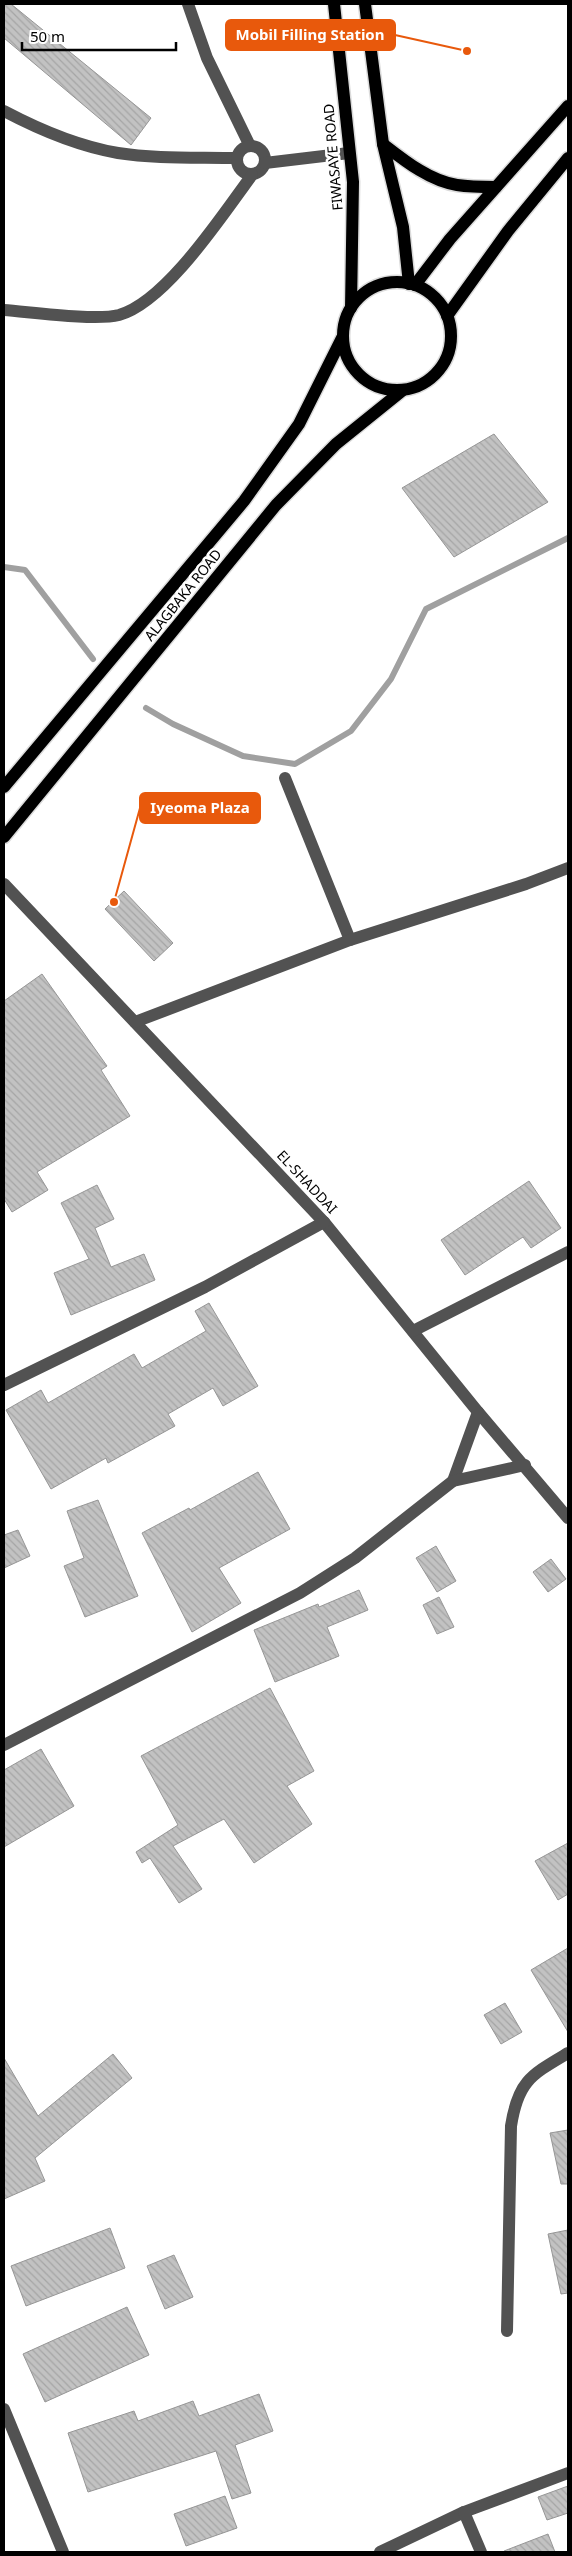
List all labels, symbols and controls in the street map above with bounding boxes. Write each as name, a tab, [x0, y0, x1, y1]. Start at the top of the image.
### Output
scale bar	[22, 20, 176, 52]
callout: Mobil Filling Station	[226, 20, 395, 50]
text: Mobil Filling Station	[235, 24, 385, 44]
text: 50 m	[30, 26, 65, 46]
street label: FIWASAYE ROAD	[318, 103, 347, 211]
street label: ALAGBAKA ROAD	[140, 545, 226, 645]
callout: Iyeoma Plaza	[140, 793, 260, 823]
text: Iyeoma Plaza	[150, 797, 250, 817]
street label: EL-SHADDAI	[273, 1146, 342, 1218]

